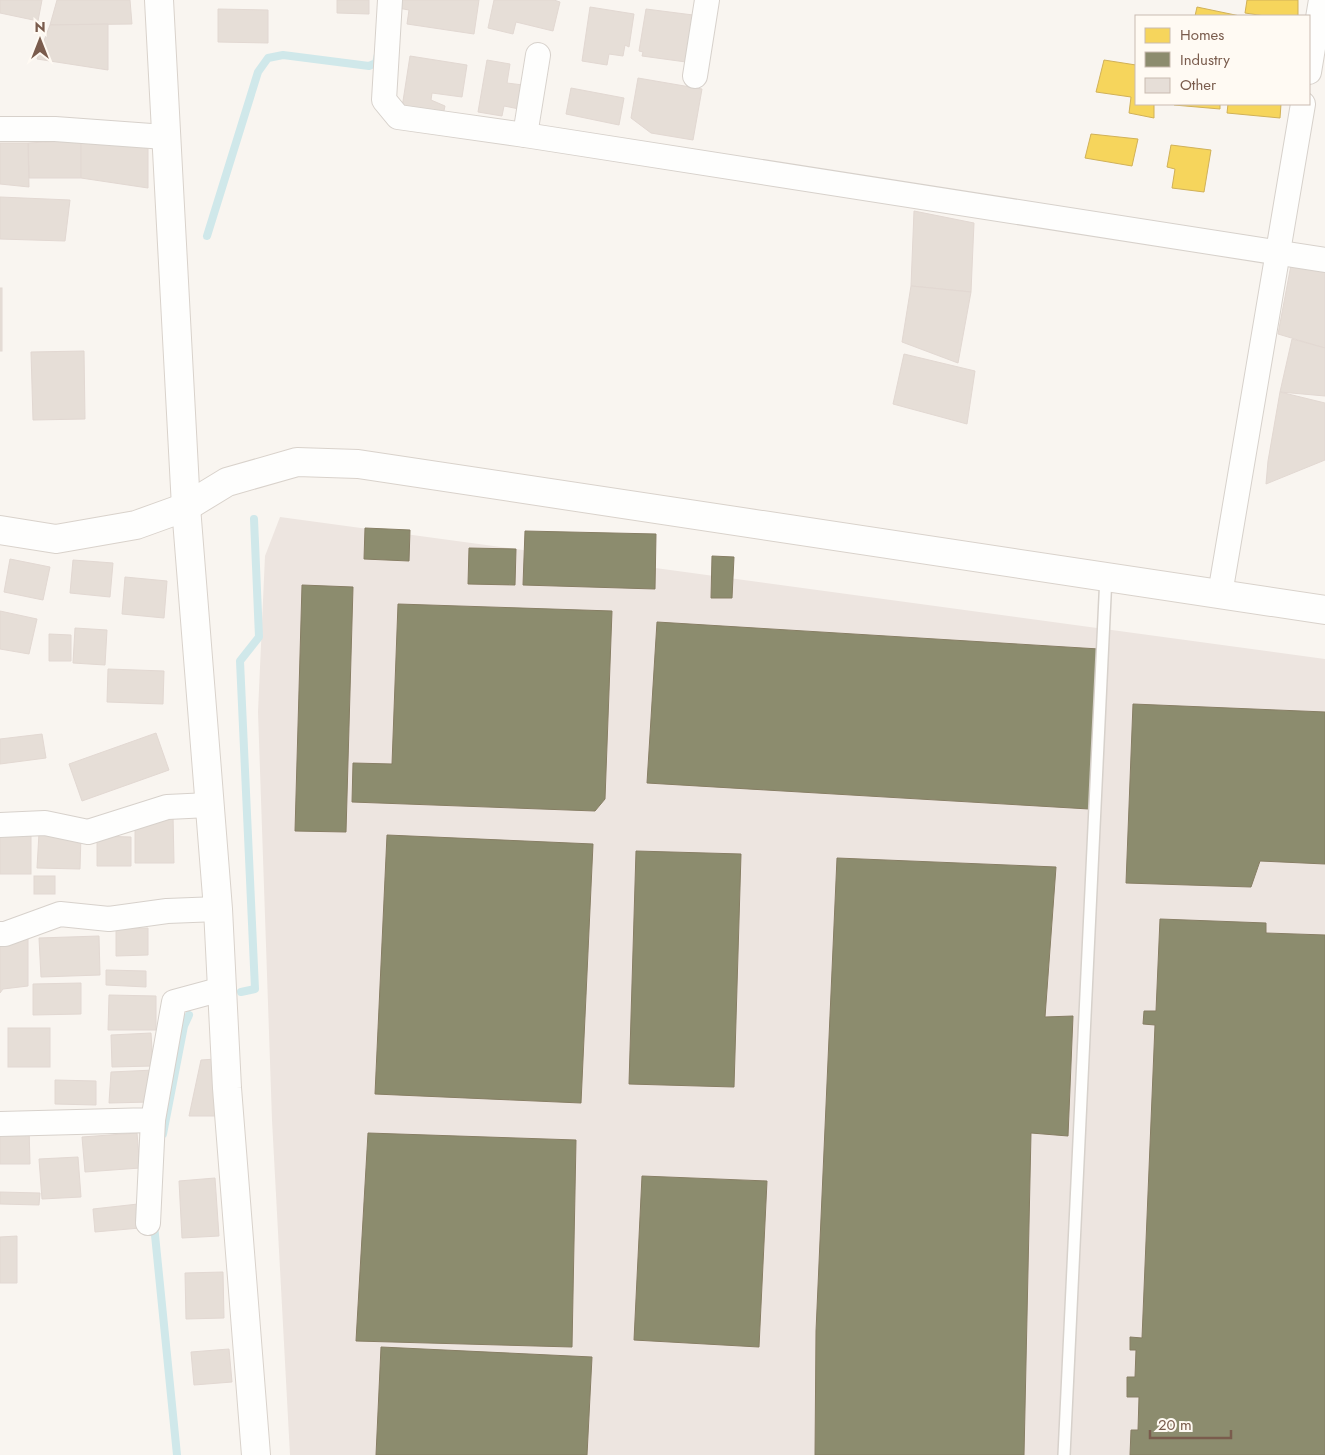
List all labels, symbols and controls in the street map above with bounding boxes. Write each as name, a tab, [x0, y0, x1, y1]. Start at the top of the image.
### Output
north arrow	[15, 15, 65, 65]
legend	[1135, 15, 1310, 105]
text: N	[34, 17, 46, 37]
text: Homes	[1180, 24, 1224, 46]
text: Industry	[1180, 49, 1230, 71]
text: Other	[1180, 74, 1217, 96]
scale bar	[1150, 1408, 1231, 1440]
text: 20 m	[1158, 1414, 1192, 1436]

